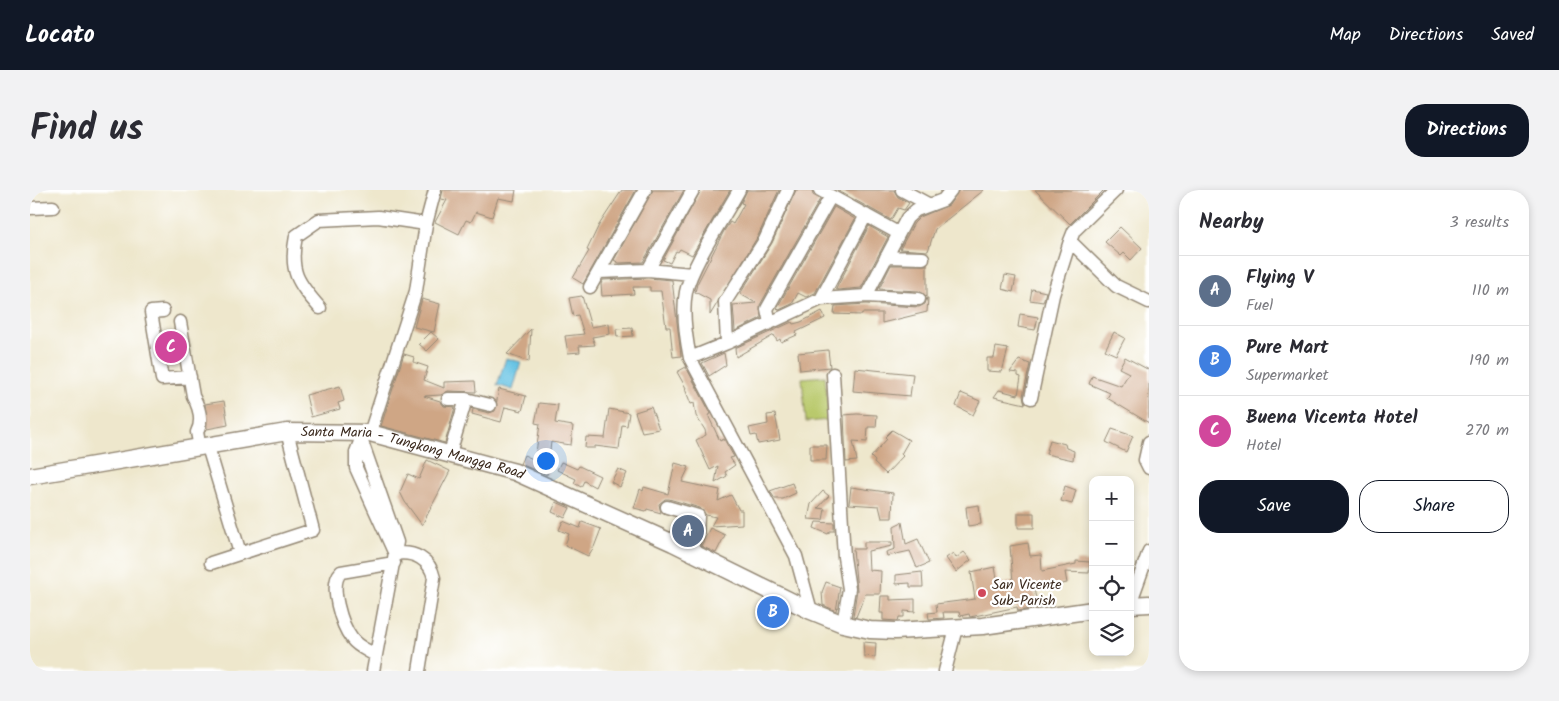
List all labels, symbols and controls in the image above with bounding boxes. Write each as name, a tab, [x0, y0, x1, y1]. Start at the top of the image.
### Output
text: Locato	[25, 16, 95, 55]
text: Map	[1329, 21, 1361, 50]
text: Directions	[1389, 21, 1463, 50]
text: Saved	[1491, 21, 1534, 50]
text: Find us	[30, 102, 143, 158]
button: Directions	[1405, 104, 1529, 157]
text: Nearby	[1199, 206, 1264, 239]
text: 3 results	[1450, 210, 1509, 235]
text: Flying V	[1246, 263, 1313, 293]
text: A	[1210, 278, 1220, 303]
text: 110 m	[1472, 278, 1509, 303]
text: Fuel	[1246, 293, 1273, 318]
pin: C	[155, 328, 187, 366]
text: Pure Mart	[1246, 333, 1329, 363]
text: B	[1210, 348, 1220, 373]
text: 190 m	[1469, 348, 1509, 373]
text: Supermarket	[1246, 363, 1329, 388]
text: Buena Vicenta Hotel	[1246, 403, 1418, 433]
text: C	[1210, 418, 1220, 443]
text: 270 m	[1465, 418, 1509, 443]
street label: Santa Maria - Tungkong Mangga Road	[301, 421, 529, 486]
text: Hotel	[1246, 433, 1281, 458]
your location	[533, 448, 559, 474]
map controls	[1089, 476, 1134, 656]
button: +	[1089, 476, 1134, 521]
button: Save	[1199, 480, 1349, 533]
button: Share	[1359, 480, 1509, 533]
pin: A	[672, 512, 704, 550]
button: −	[1089, 521, 1134, 566]
button: locate	[1089, 566, 1134, 611]
place label: San Vicente Sub-Parish	[992, 574, 1062, 612]
marker: San Vicente Sub-Parish	[976, 587, 988, 599]
pin: B	[757, 593, 789, 631]
button: layers	[1089, 611, 1134, 656]

